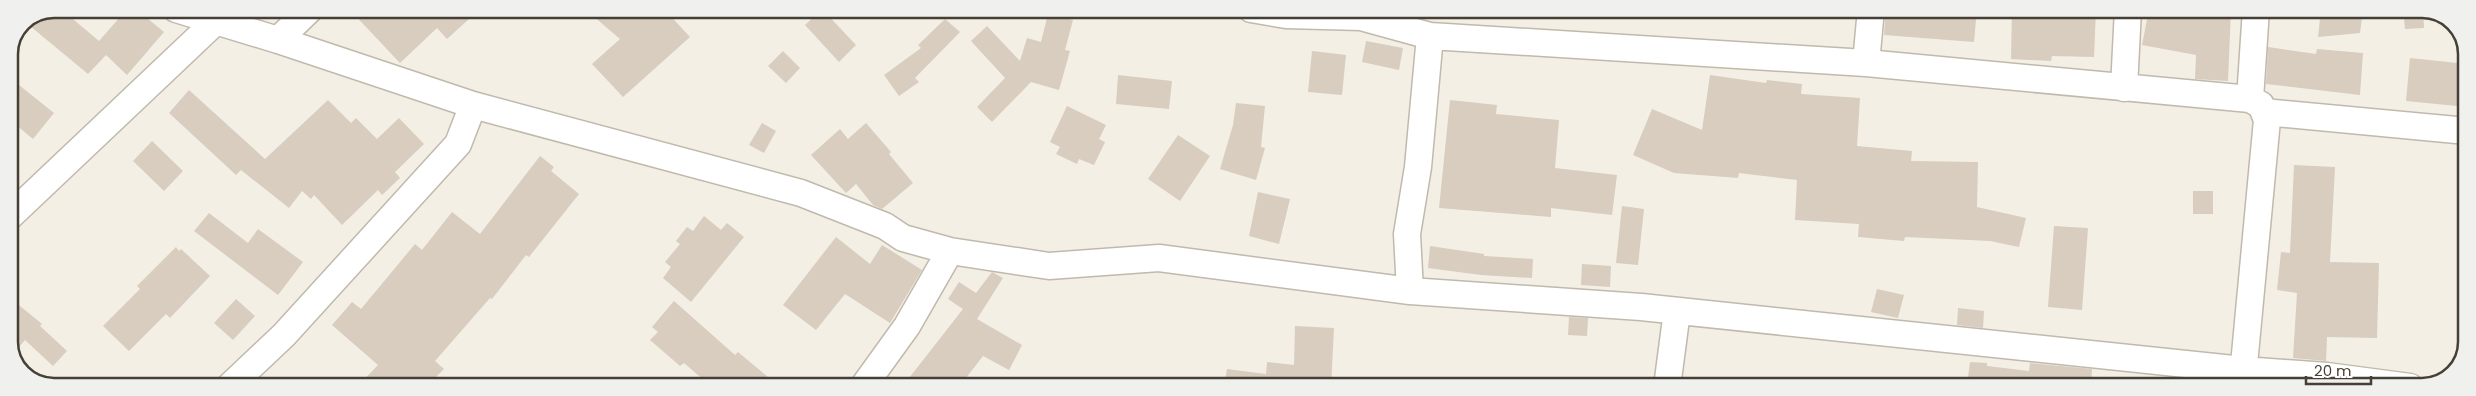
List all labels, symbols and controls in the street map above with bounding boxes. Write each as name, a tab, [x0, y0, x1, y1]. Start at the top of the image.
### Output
scale bar	[2306, 354, 2371, 386]
text: 20 m	[2314, 360, 2352, 381]

